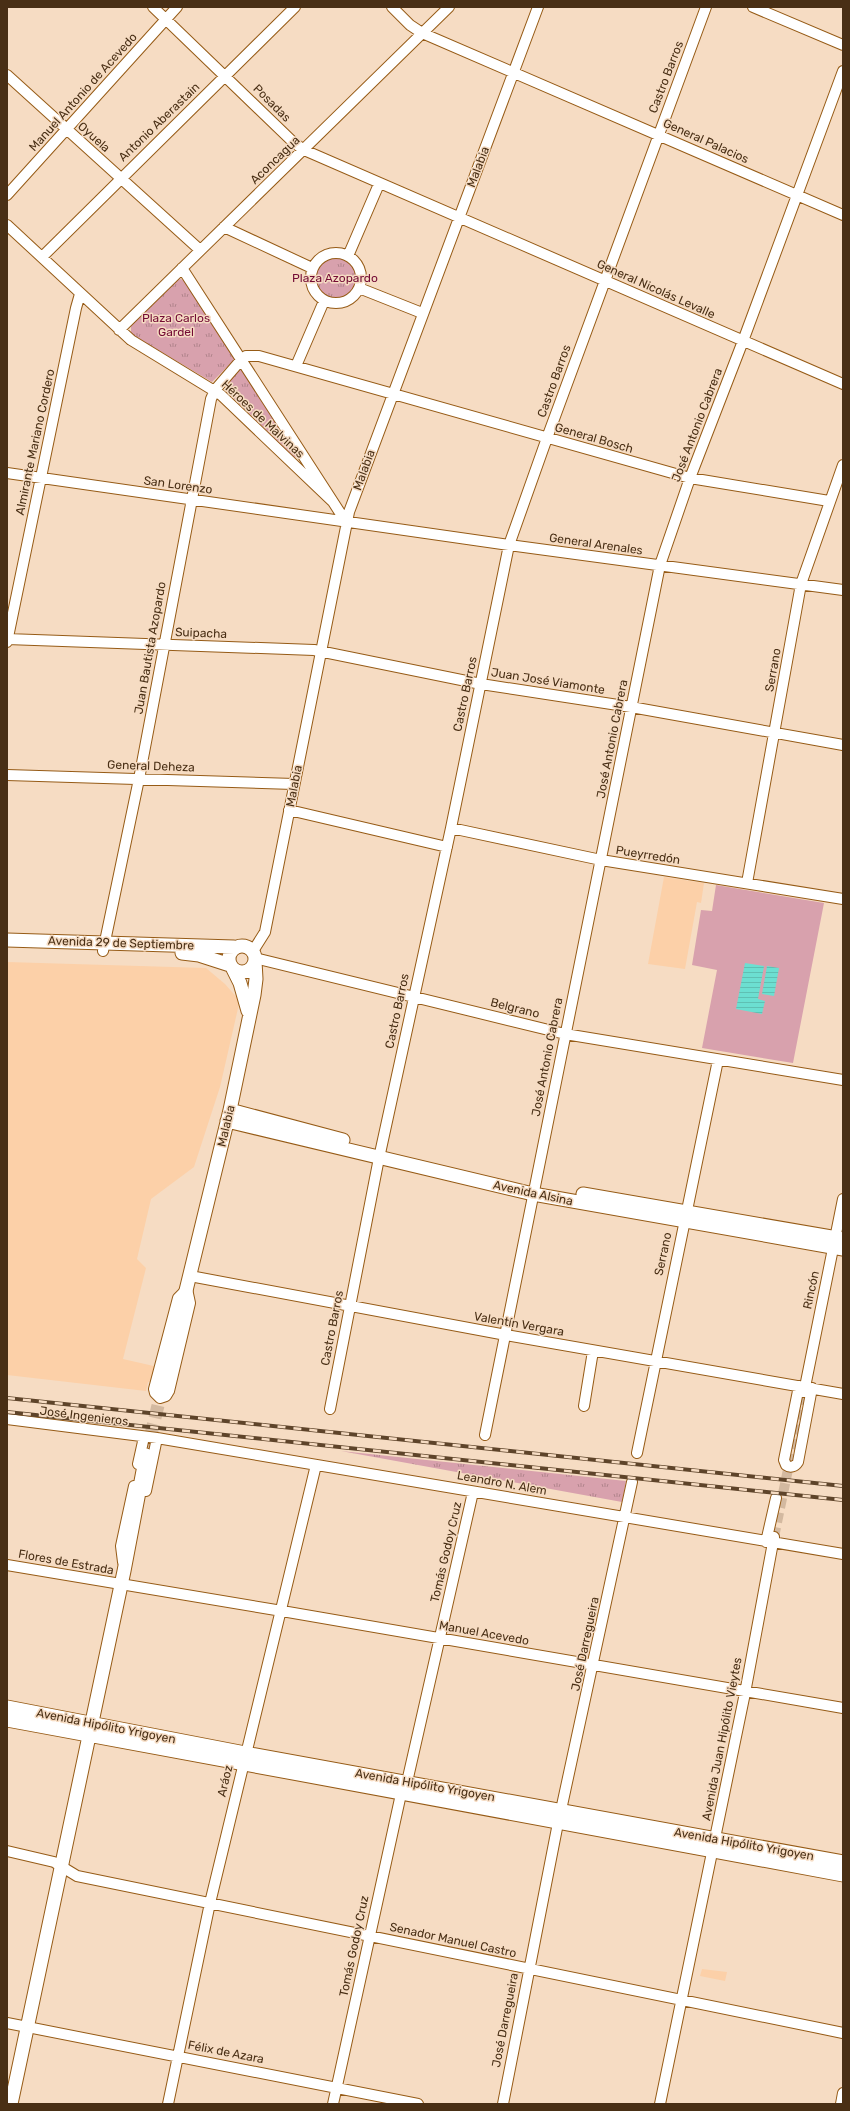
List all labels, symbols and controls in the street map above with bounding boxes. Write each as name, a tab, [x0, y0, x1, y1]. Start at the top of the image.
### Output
street label: Manuel Antonio de Acevedo	[26, 30, 140, 154]
street label: Castro Barros	[646, 39, 686, 115]
street label: Antonio Aberastain	[116, 80, 202, 164]
street label: Posadas	[250, 81, 294, 125]
street label: General Palacios	[661, 116, 751, 166]
street label: Oyuela	[75, 119, 113, 155]
street label: Aconcagua	[247, 133, 303, 187]
street label: Malabia	[464, 145, 492, 189]
street label: General Nicolás Levalle	[595, 257, 718, 322]
park label: Plaza Azopardo	[292, 271, 378, 285]
park label: Plaza Carlos Gardel	[142, 311, 210, 339]
street label: Castro Barros	[534, 343, 574, 419]
street label: José Antonio Cabrera	[669, 366, 725, 484]
street label: Almirante Mariano Cordero	[13, 368, 57, 516]
street label: Héroes de Malvinas	[219, 377, 307, 461]
street label: General Bosch	[553, 420, 635, 456]
street label: Malabia	[350, 448, 378, 492]
street label: San Lorenzo	[143, 473, 213, 497]
street label: General Arenales	[548, 531, 644, 557]
street label: Juan Bautista Azopardo	[131, 581, 169, 715]
street label: Suipacha	[175, 625, 227, 641]
street label: Serrano	[762, 647, 784, 693]
street label: Castro Barros	[450, 655, 480, 733]
street label: Juan José Viamonte	[490, 665, 606, 697]
street label: José Antonio Cabrera	[594, 678, 630, 800]
street label: General Deheza	[107, 757, 195, 775]
street label: Malabia	[283, 764, 305, 808]
street label: Pueyrredón	[615, 843, 681, 867]
street label: Avenida 29 de Septiembre	[48, 933, 195, 953]
street label: Castro Barros	[382, 972, 412, 1050]
street label: Belgrano	[489, 995, 541, 1021]
street label: José Antonio Cabrera	[529, 996, 565, 1118]
street label: Malabia	[214, 1104, 238, 1148]
street label: Avenida Alsina	[492, 1178, 574, 1208]
street label: Serrano	[652, 1231, 674, 1277]
street label: Rincón	[800, 1270, 822, 1310]
street label: Castro Barros	[318, 1289, 346, 1367]
street label: Valentín Vergara	[473, 1309, 565, 1339]
street label: José Ingenieros	[39, 1404, 129, 1428]
street label: Leandro N. Alem	[456, 1468, 548, 1498]
street label: Tomás Godoy Cruz	[428, 1500, 464, 1604]
street label: Flores de Estrada	[17, 1547, 115, 1577]
street label: José Darregueira	[568, 1596, 602, 1692]
street label: Manuel Acevedo	[438, 1618, 530, 1648]
street label: Avenida Juan Hipólito Vieytes	[699, 1656, 745, 1822]
street label: Avenida Hipólito Yrigoyen	[35, 1706, 177, 1746]
street label: Aráoz	[215, 1764, 235, 1798]
street label: Avenida Hipólito Yrigoyen	[354, 1766, 496, 1804]
street label: Avenida Hipólito Yrigoyen	[673, 1825, 815, 1863]
street label: Tomás Godoy Cruz	[336, 1894, 372, 1998]
street label: Senador Manuel Castro	[388, 1920, 518, 1960]
street label: José Darregueira	[489, 1972, 521, 2068]
street label: Félix de Azara	[187, 2038, 265, 2066]

